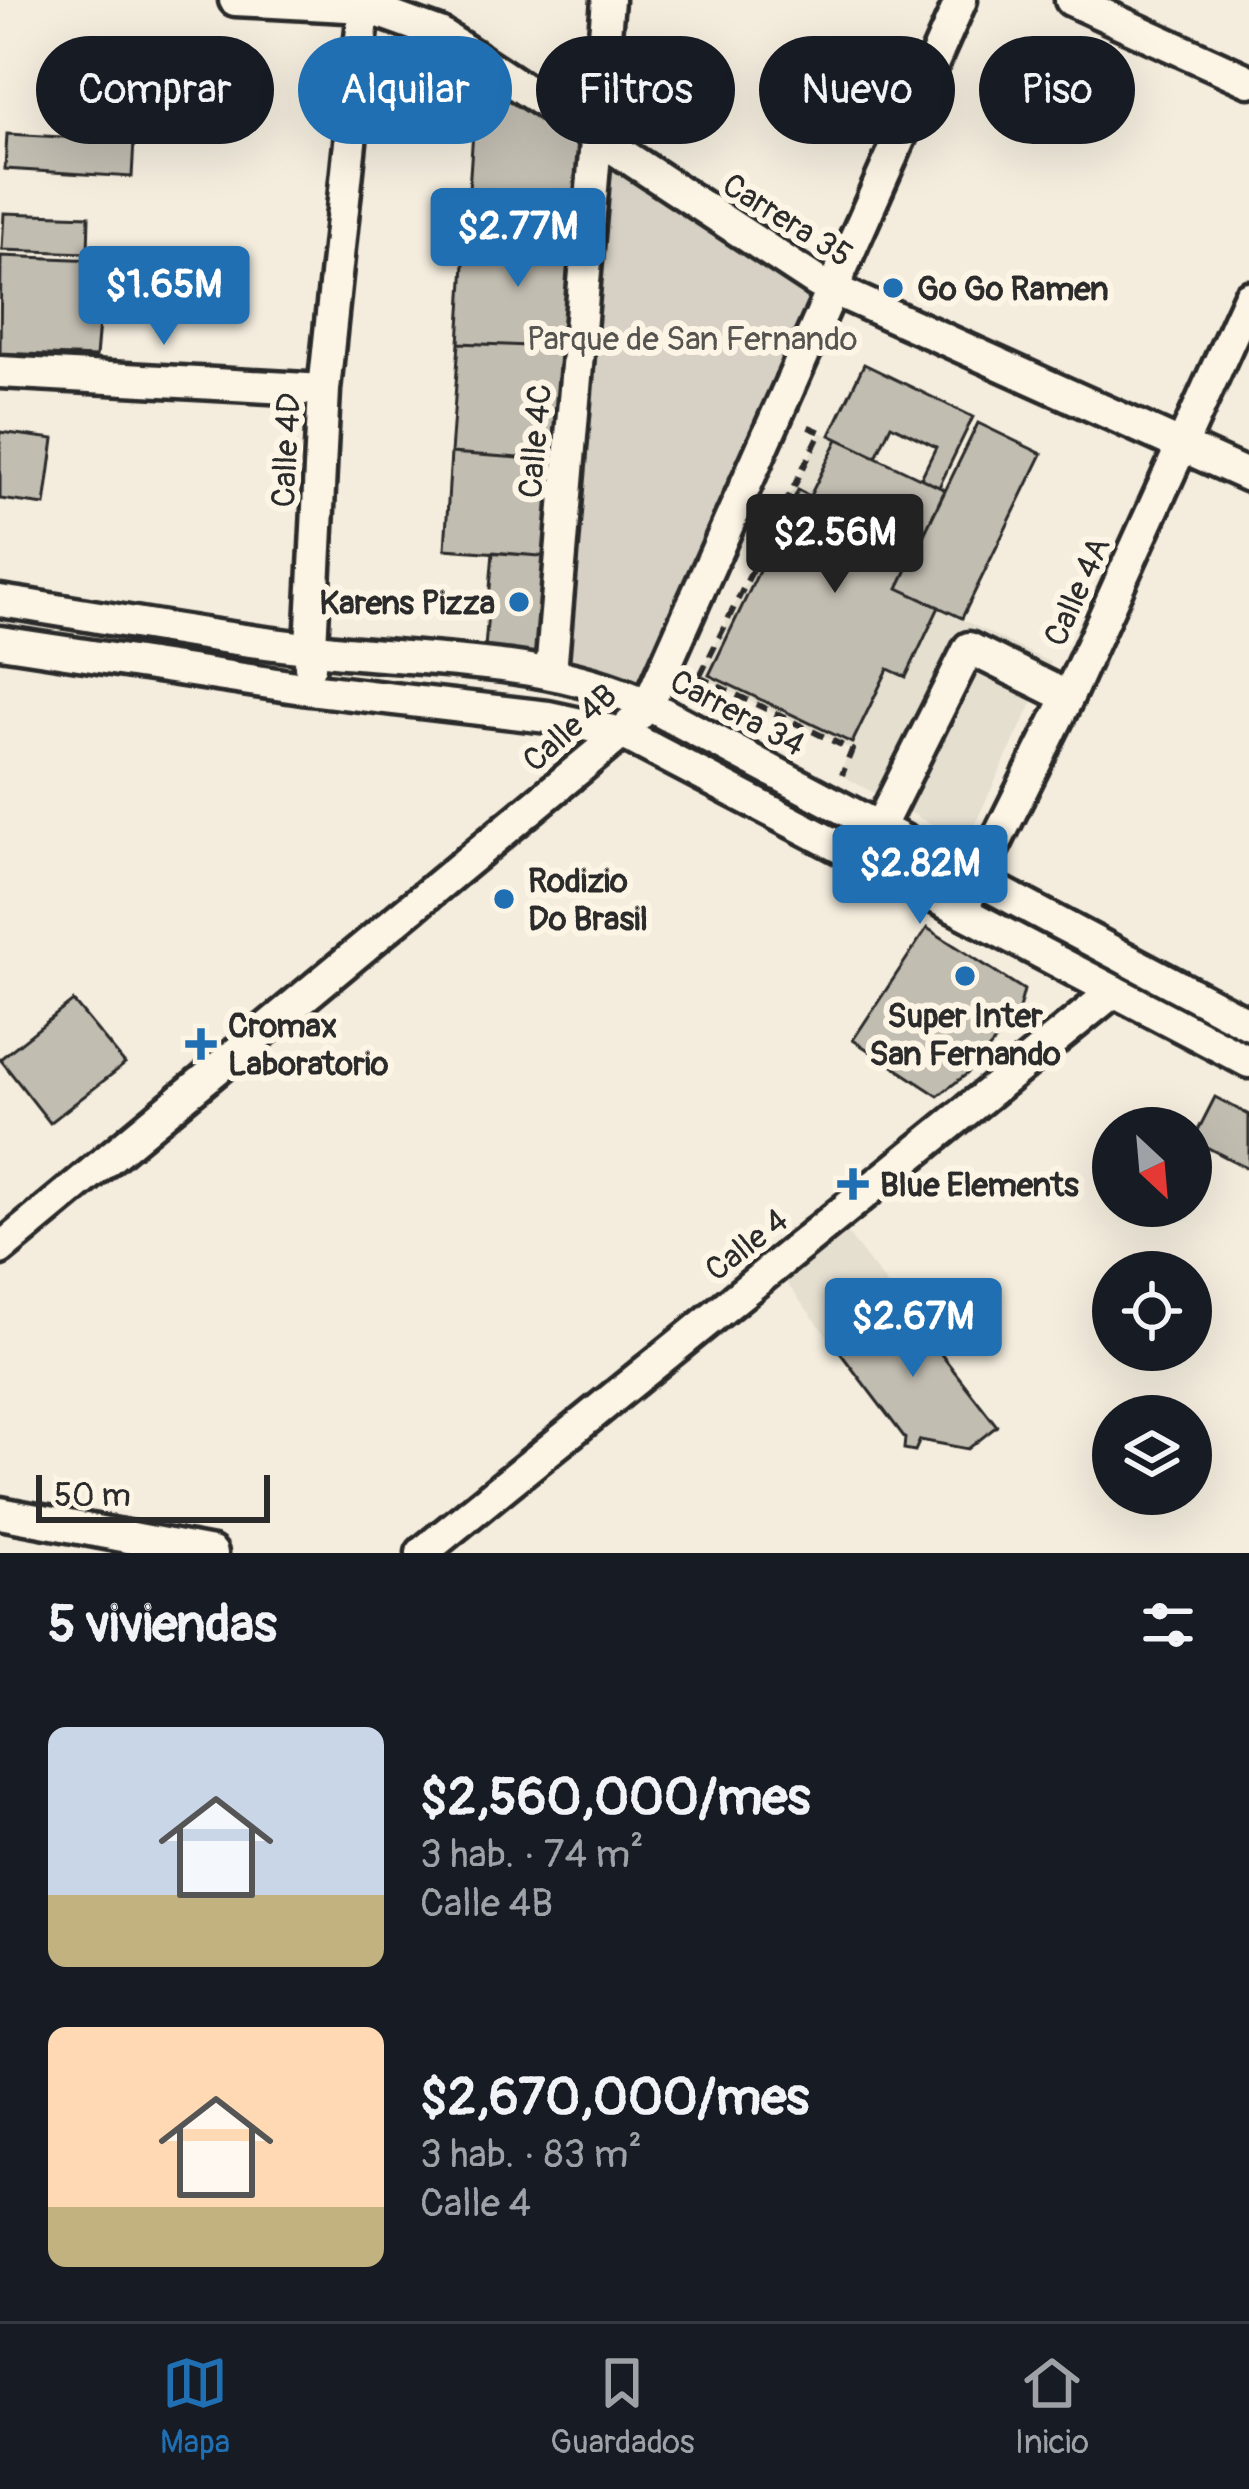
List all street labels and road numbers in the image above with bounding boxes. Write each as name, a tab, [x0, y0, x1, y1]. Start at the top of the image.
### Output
street label: Carrera 35	[715, 164, 860, 276]
street label: Calle 4C	[510, 382, 561, 500]
street label: Calle 4D	[263, 392, 310, 508]
street label: Calle 4A	[1035, 531, 1120, 653]
street label: Carrera 34	[663, 661, 812, 766]
street label: Calle 4B	[514, 675, 626, 781]
street label: Calle 4	[697, 1200, 797, 1290]

